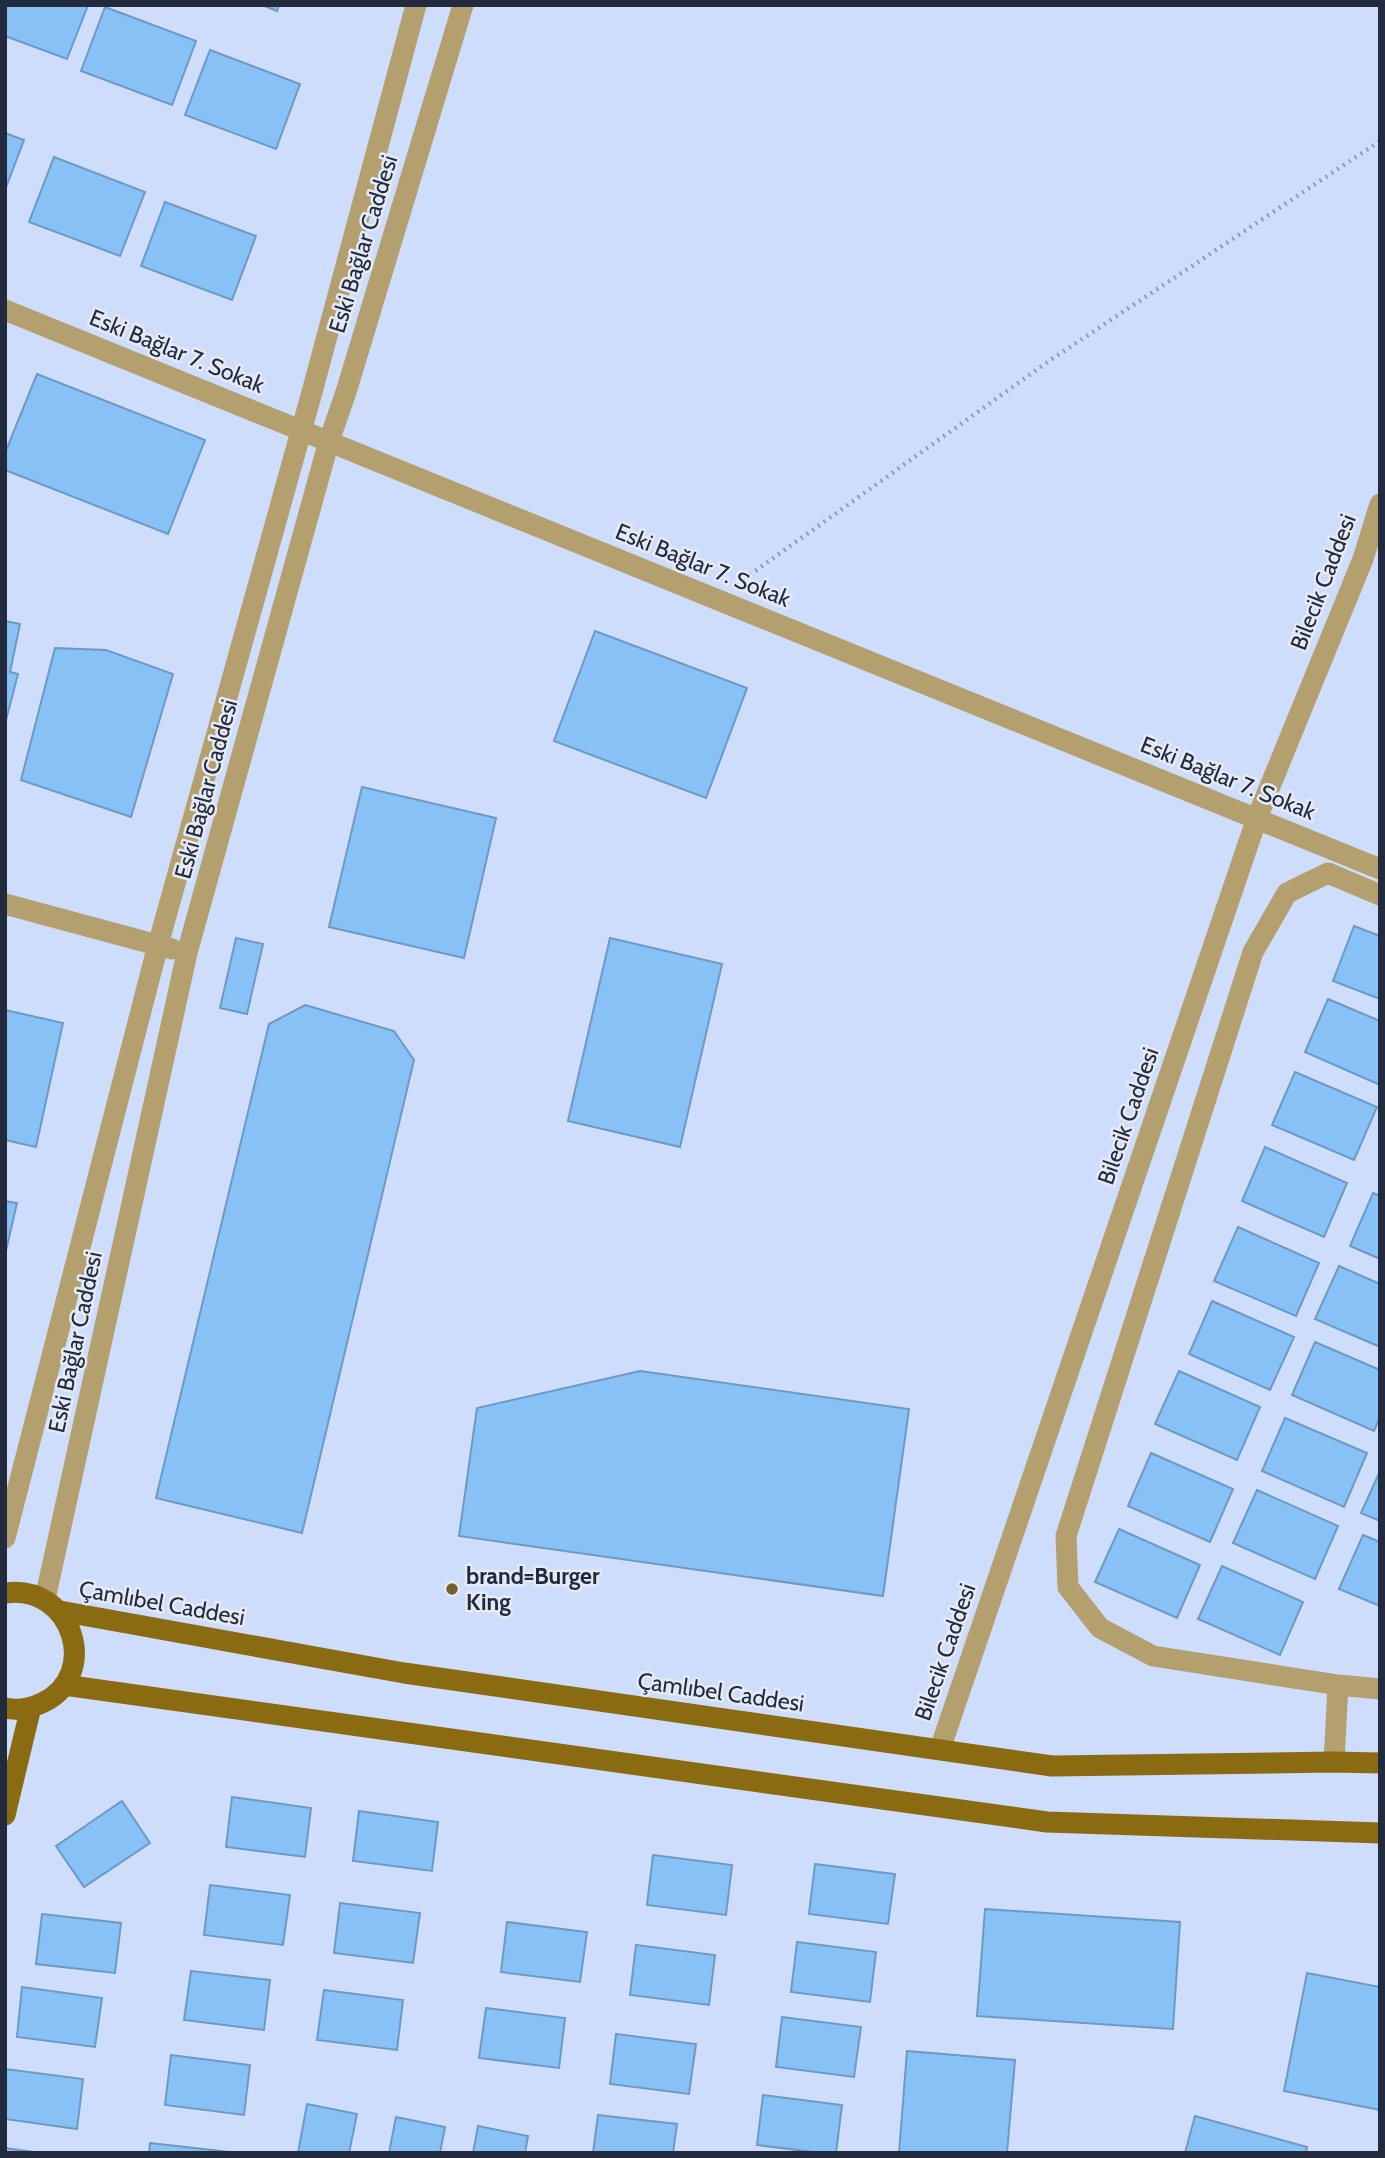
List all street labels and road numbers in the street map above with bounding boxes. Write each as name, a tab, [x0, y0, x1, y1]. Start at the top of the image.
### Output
street label: Eski Bağlar Caddesi	[323, 152, 403, 336]
street label: Eski Bağlar 7. Sokak	[86, 303, 269, 399]
street label: Bilecik Caddesi	[1284, 510, 1362, 654]
street label: Eski Bağlar 7. Sokak	[612, 517, 795, 613]
street label: Eski Bağlar Caddesi	[169, 696, 243, 882]
street label: Eski Bağlar 7. Sokak	[1137, 730, 1320, 826]
street label: Bilecik Caddesi	[1091, 1044, 1165, 1188]
street label: Eski Bağlar Caddesi	[42, 1249, 108, 1435]
street label: Çamlıbel Caddesi	[77, 1575, 247, 1631]
street label: Bilecik Caddesi	[908, 1580, 982, 1724]
street label: Çamlıbel Caddesi	[636, 1666, 806, 1718]

